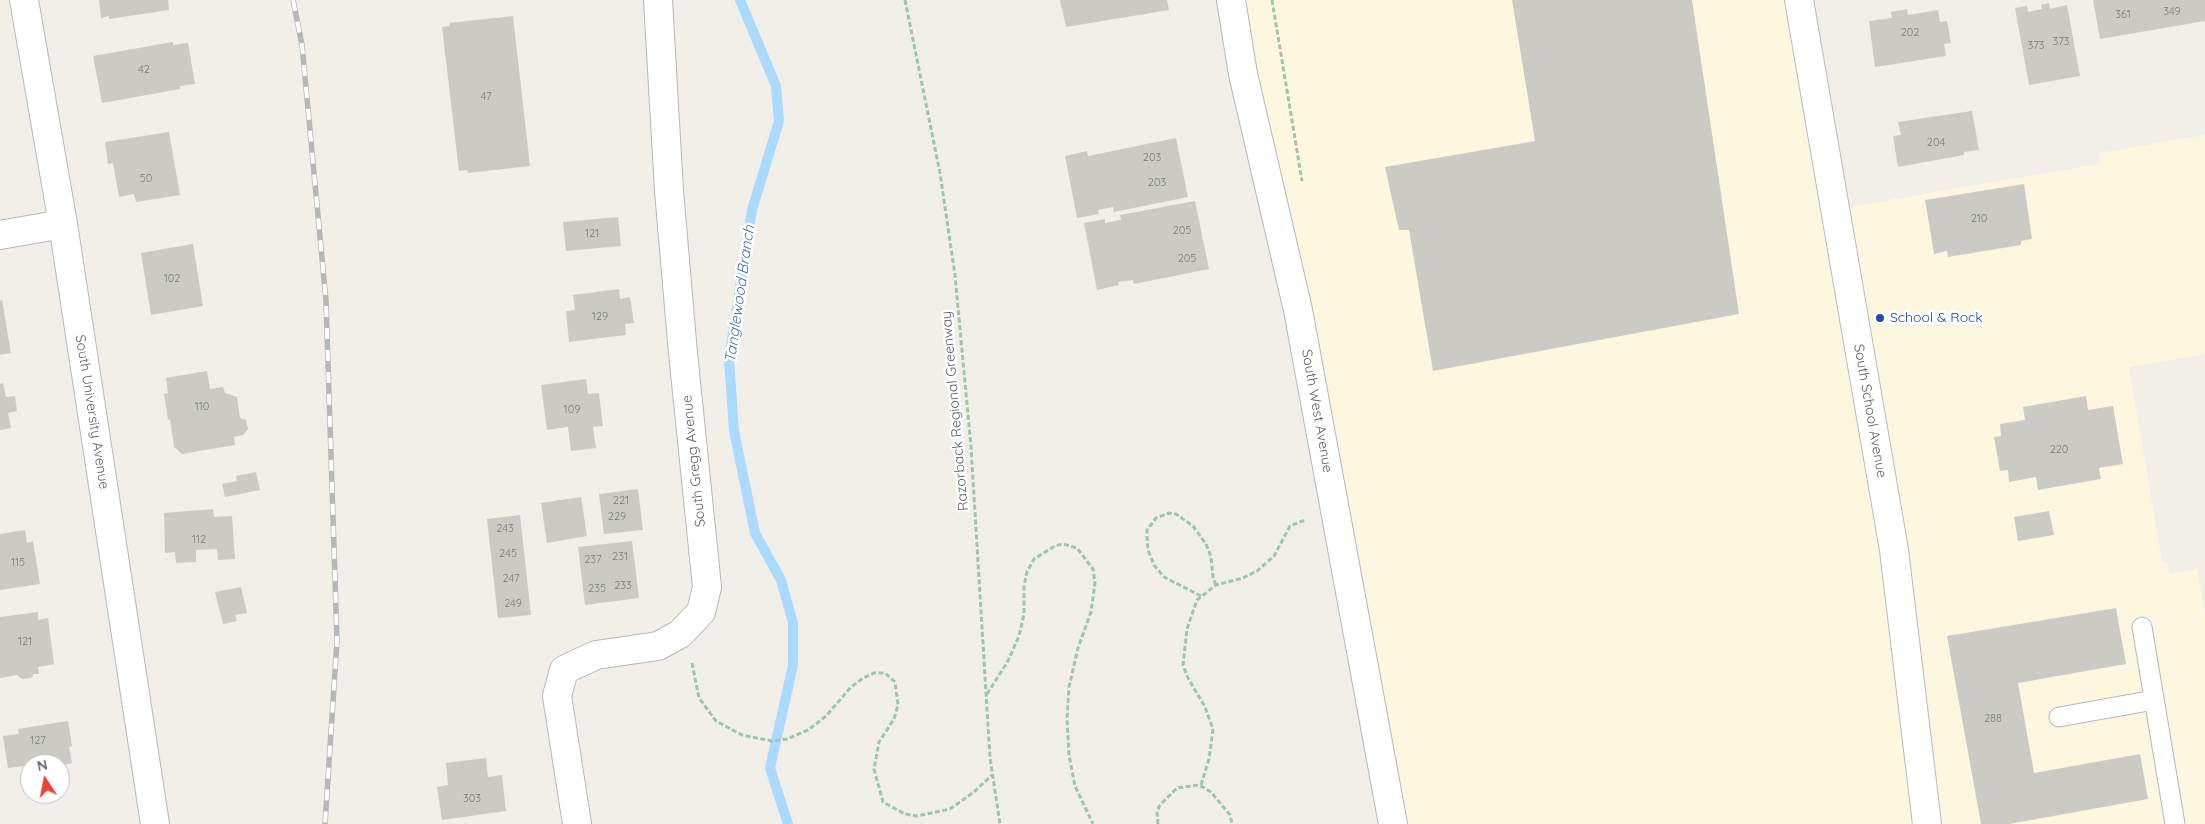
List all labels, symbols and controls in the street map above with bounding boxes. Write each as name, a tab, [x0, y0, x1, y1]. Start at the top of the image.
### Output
house number: 349	[2163, 5, 2181, 19]
house number: 361	[2115, 8, 2131, 22]
house number: 202	[1901, 26, 1919, 40]
house number: 373	[2052, 35, 2070, 49]
house number: 373	[2027, 39, 2045, 53]
house number: 42	[138, 63, 150, 77]
house number: 47	[480, 90, 492, 104]
house number: 204	[1927, 136, 1945, 150]
house number: 203	[1143, 151, 1161, 165]
house number: 50	[140, 172, 152, 186]
house number: 203	[1148, 176, 1166, 190]
house number: 210	[1971, 212, 1987, 226]
water label: Tanglewood Branch	[721, 224, 759, 364]
house number: 205	[1173, 224, 1191, 238]
house number: 121	[585, 227, 599, 241]
house number: 205	[1178, 252, 1196, 266]
house number: 102	[164, 272, 180, 286]
house number: 129	[592, 310, 608, 324]
street label: Razorback Regional Greenway	[938, 310, 972, 512]
place label: School & Rock	[1890, 310, 1983, 326]
marker: School & Rock	[1874, 312, 1886, 324]
street label: South University Avenue	[71, 333, 113, 491]
street label: South School Avenue	[1850, 343, 1890, 479]
street label: South West Avenue	[1298, 348, 1336, 474]
street label: South Gregg Avenue	[679, 394, 709, 528]
house number: 110	[195, 400, 209, 414]
house number: 109	[564, 403, 580, 417]
house number: 220	[2050, 443, 2068, 457]
house number: 221	[613, 494, 629, 508]
house number: 229	[608, 510, 626, 524]
house number: 243	[496, 522, 514, 536]
house number: 112	[192, 533, 206, 547]
house number: 245	[499, 547, 517, 561]
house number: 231	[612, 550, 628, 564]
house number: 237	[584, 553, 602, 567]
house number: 115	[11, 556, 25, 570]
house number: 247	[502, 572, 520, 586]
house number: 233	[614, 579, 632, 593]
house number: 235	[588, 582, 606, 596]
house number: 249	[504, 597, 522, 611]
house number: 121	[18, 635, 32, 649]
house number: 288	[1984, 712, 2002, 726]
house number: 127	[30, 734, 46, 748]
north arrow	[20, 754, 70, 804]
text: N	[36, 755, 49, 775]
house number: 303	[463, 792, 481, 806]

